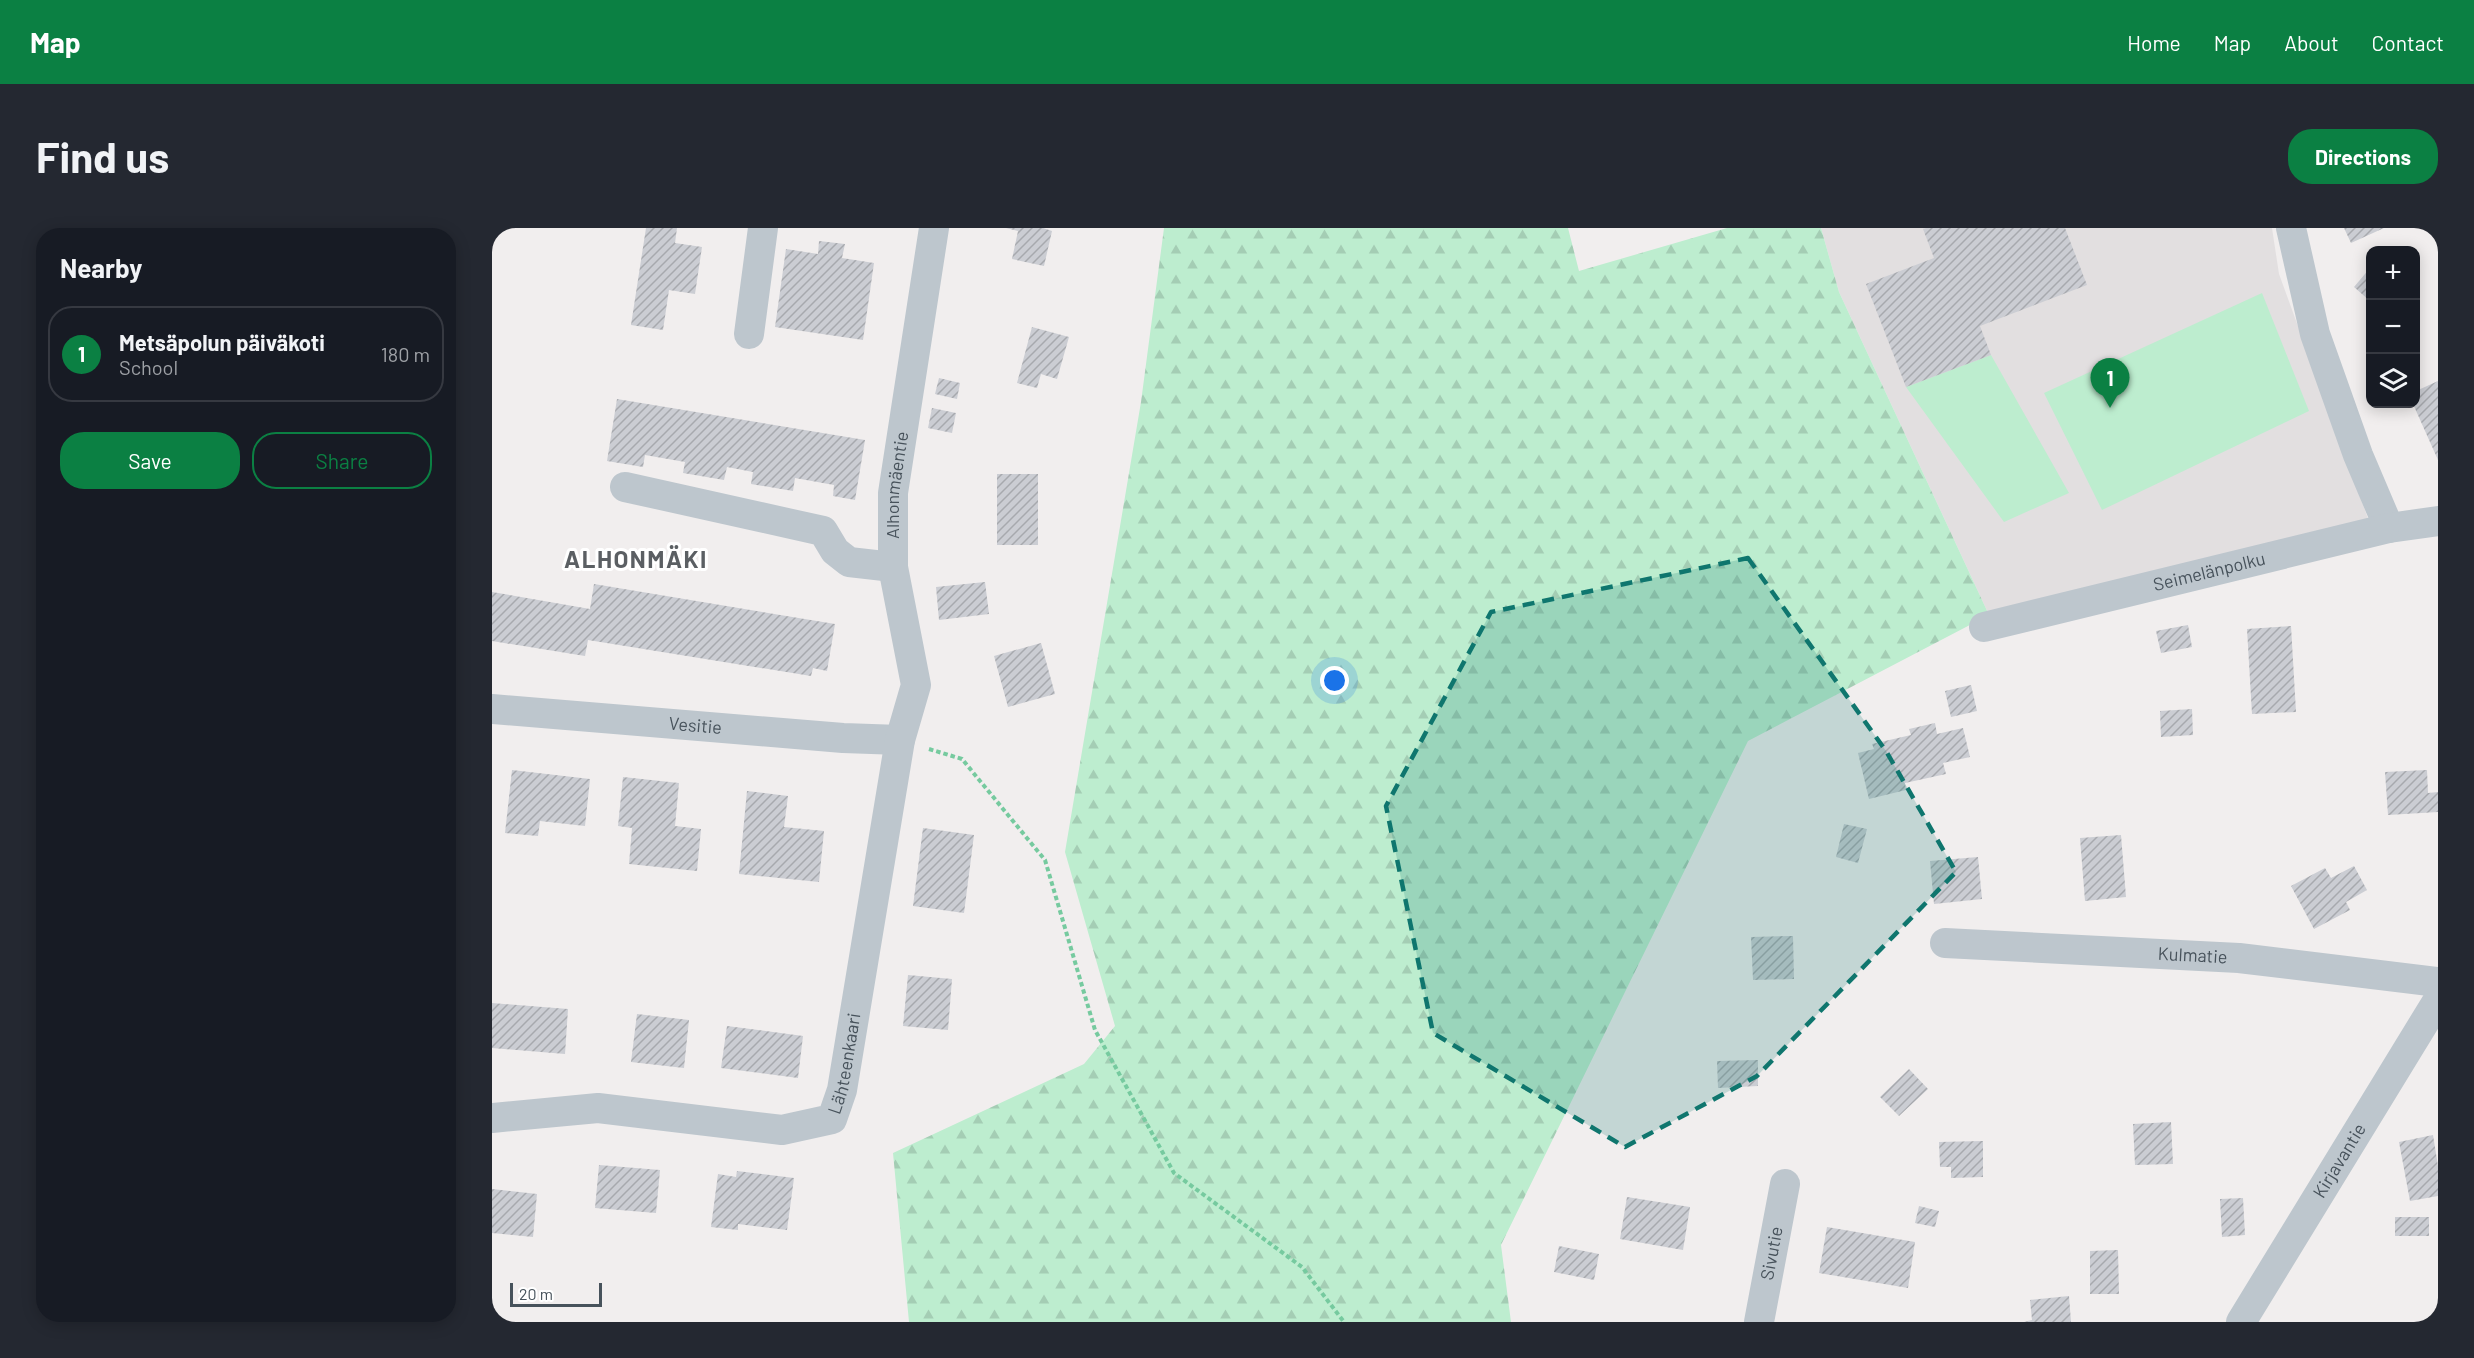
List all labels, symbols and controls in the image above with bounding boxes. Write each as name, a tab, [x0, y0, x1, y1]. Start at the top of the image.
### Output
text: Map	[30, 25, 81, 59]
text: Home	[2127, 30, 2181, 55]
text: Map	[2214, 30, 2251, 55]
text: About	[2284, 30, 2339, 55]
text: Contact	[2372, 30, 2444, 55]
button: Directions	[2288, 129, 2438, 184]
text: Find us	[36, 131, 169, 181]
map controls	[2366, 246, 2420, 408]
button: +	[2366, 246, 2420, 300]
text: Nearby	[60, 252, 142, 283]
button: −	[2366, 300, 2420, 354]
text: Metsäpolun päiväkoti	[119, 329, 325, 355]
text: 1	[78, 342, 85, 366]
text: 180 m	[381, 342, 430, 366]
button: layers	[2366, 354, 2420, 408]
text: School	[119, 355, 178, 379]
pin: 1	[2090, 358, 2130, 408]
street label: Alhonmäentie	[881, 430, 912, 539]
button: Save	[60, 432, 240, 489]
button: Share	[252, 432, 432, 489]
district label: ALHONMÄKI	[564, 544, 708, 573]
street label: Seimelänpolku	[2151, 547, 2267, 595]
your location	[1320, 666, 1349, 695]
street label: Vesitie	[668, 712, 723, 738]
street label: Kulmatie	[2157, 942, 2228, 967]
street label: Lähteenkaari	[822, 1011, 865, 1117]
street label: Kirjavantie	[2308, 1119, 2370, 1202]
street label: Sivutie	[1755, 1224, 1787, 1282]
scale bar	[510, 1280, 602, 1308]
text: 20 m	[519, 1284, 553, 1303]

